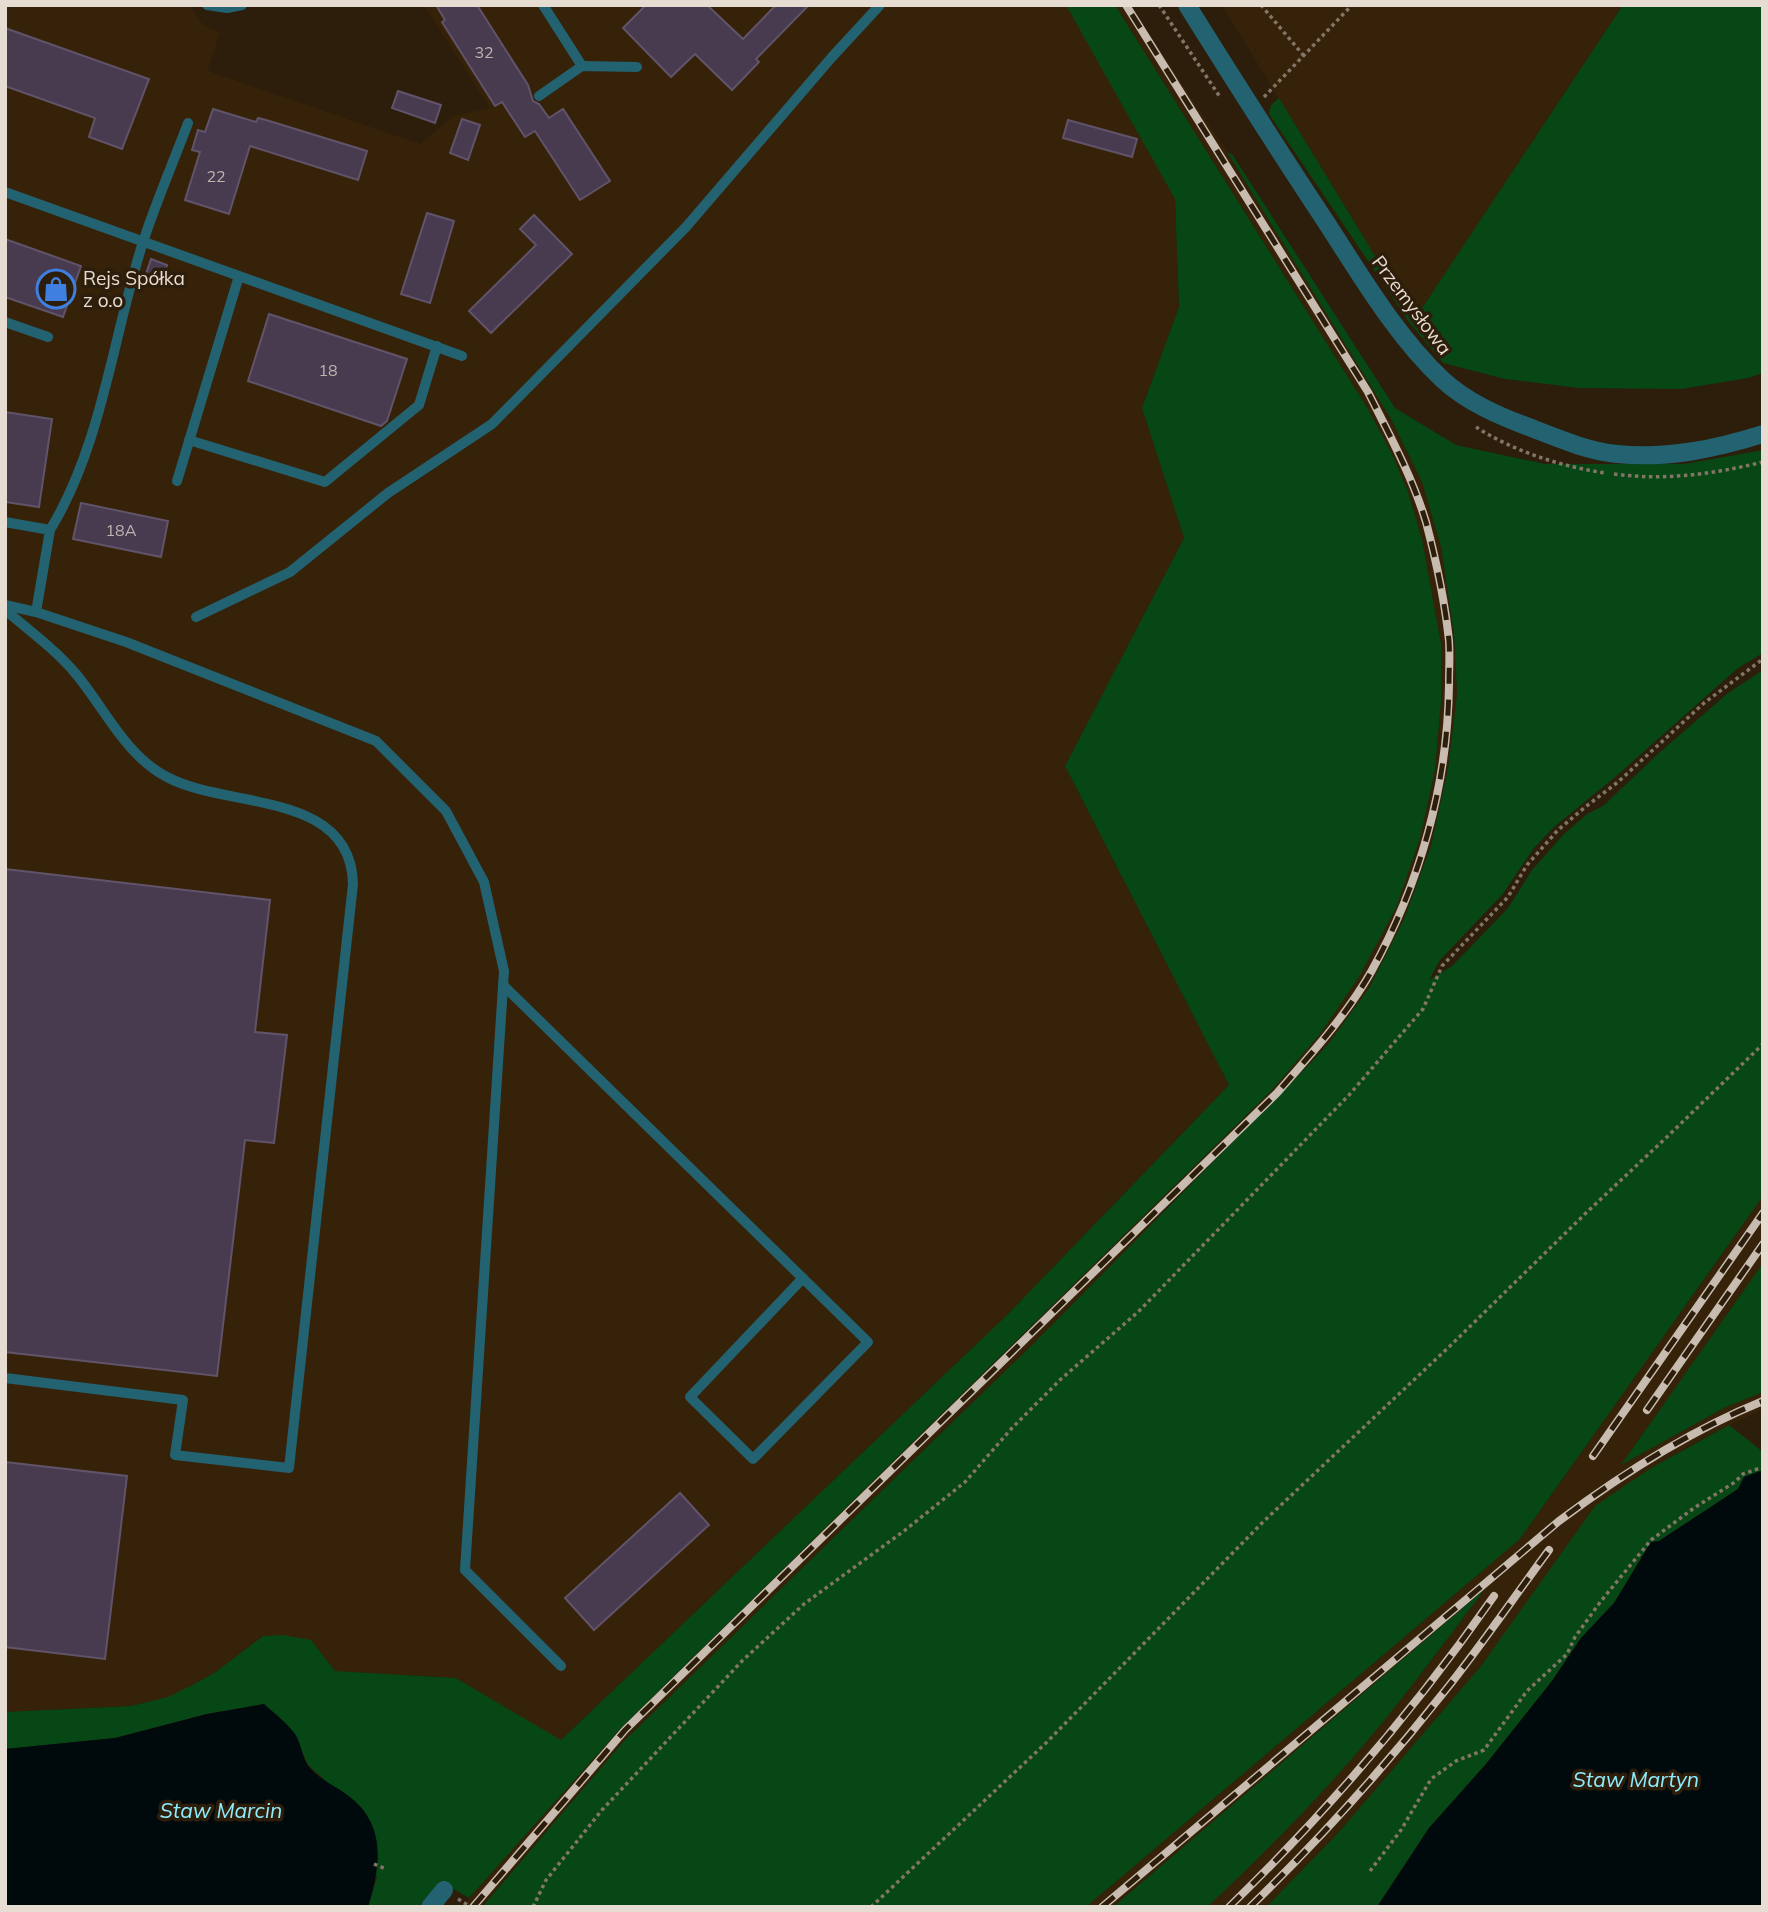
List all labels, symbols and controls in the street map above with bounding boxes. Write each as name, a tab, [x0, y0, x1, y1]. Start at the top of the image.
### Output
house number: 32	[474, 42, 494, 62]
house number: 22	[206, 166, 226, 186]
street label: Przemysłowa	[1367, 251, 1457, 359]
place label: Rejs Spółka z o.o	[83, 266, 185, 312]
shop icon: Rejs Spółka z o.o	[35, 268, 77, 310]
house number: 18	[318, 360, 338, 380]
house number: 18A	[106, 520, 137, 540]
water label: Staw Martyn	[1573, 1766, 1699, 1792]
water label: Staw Marcin	[160, 1797, 282, 1823]

